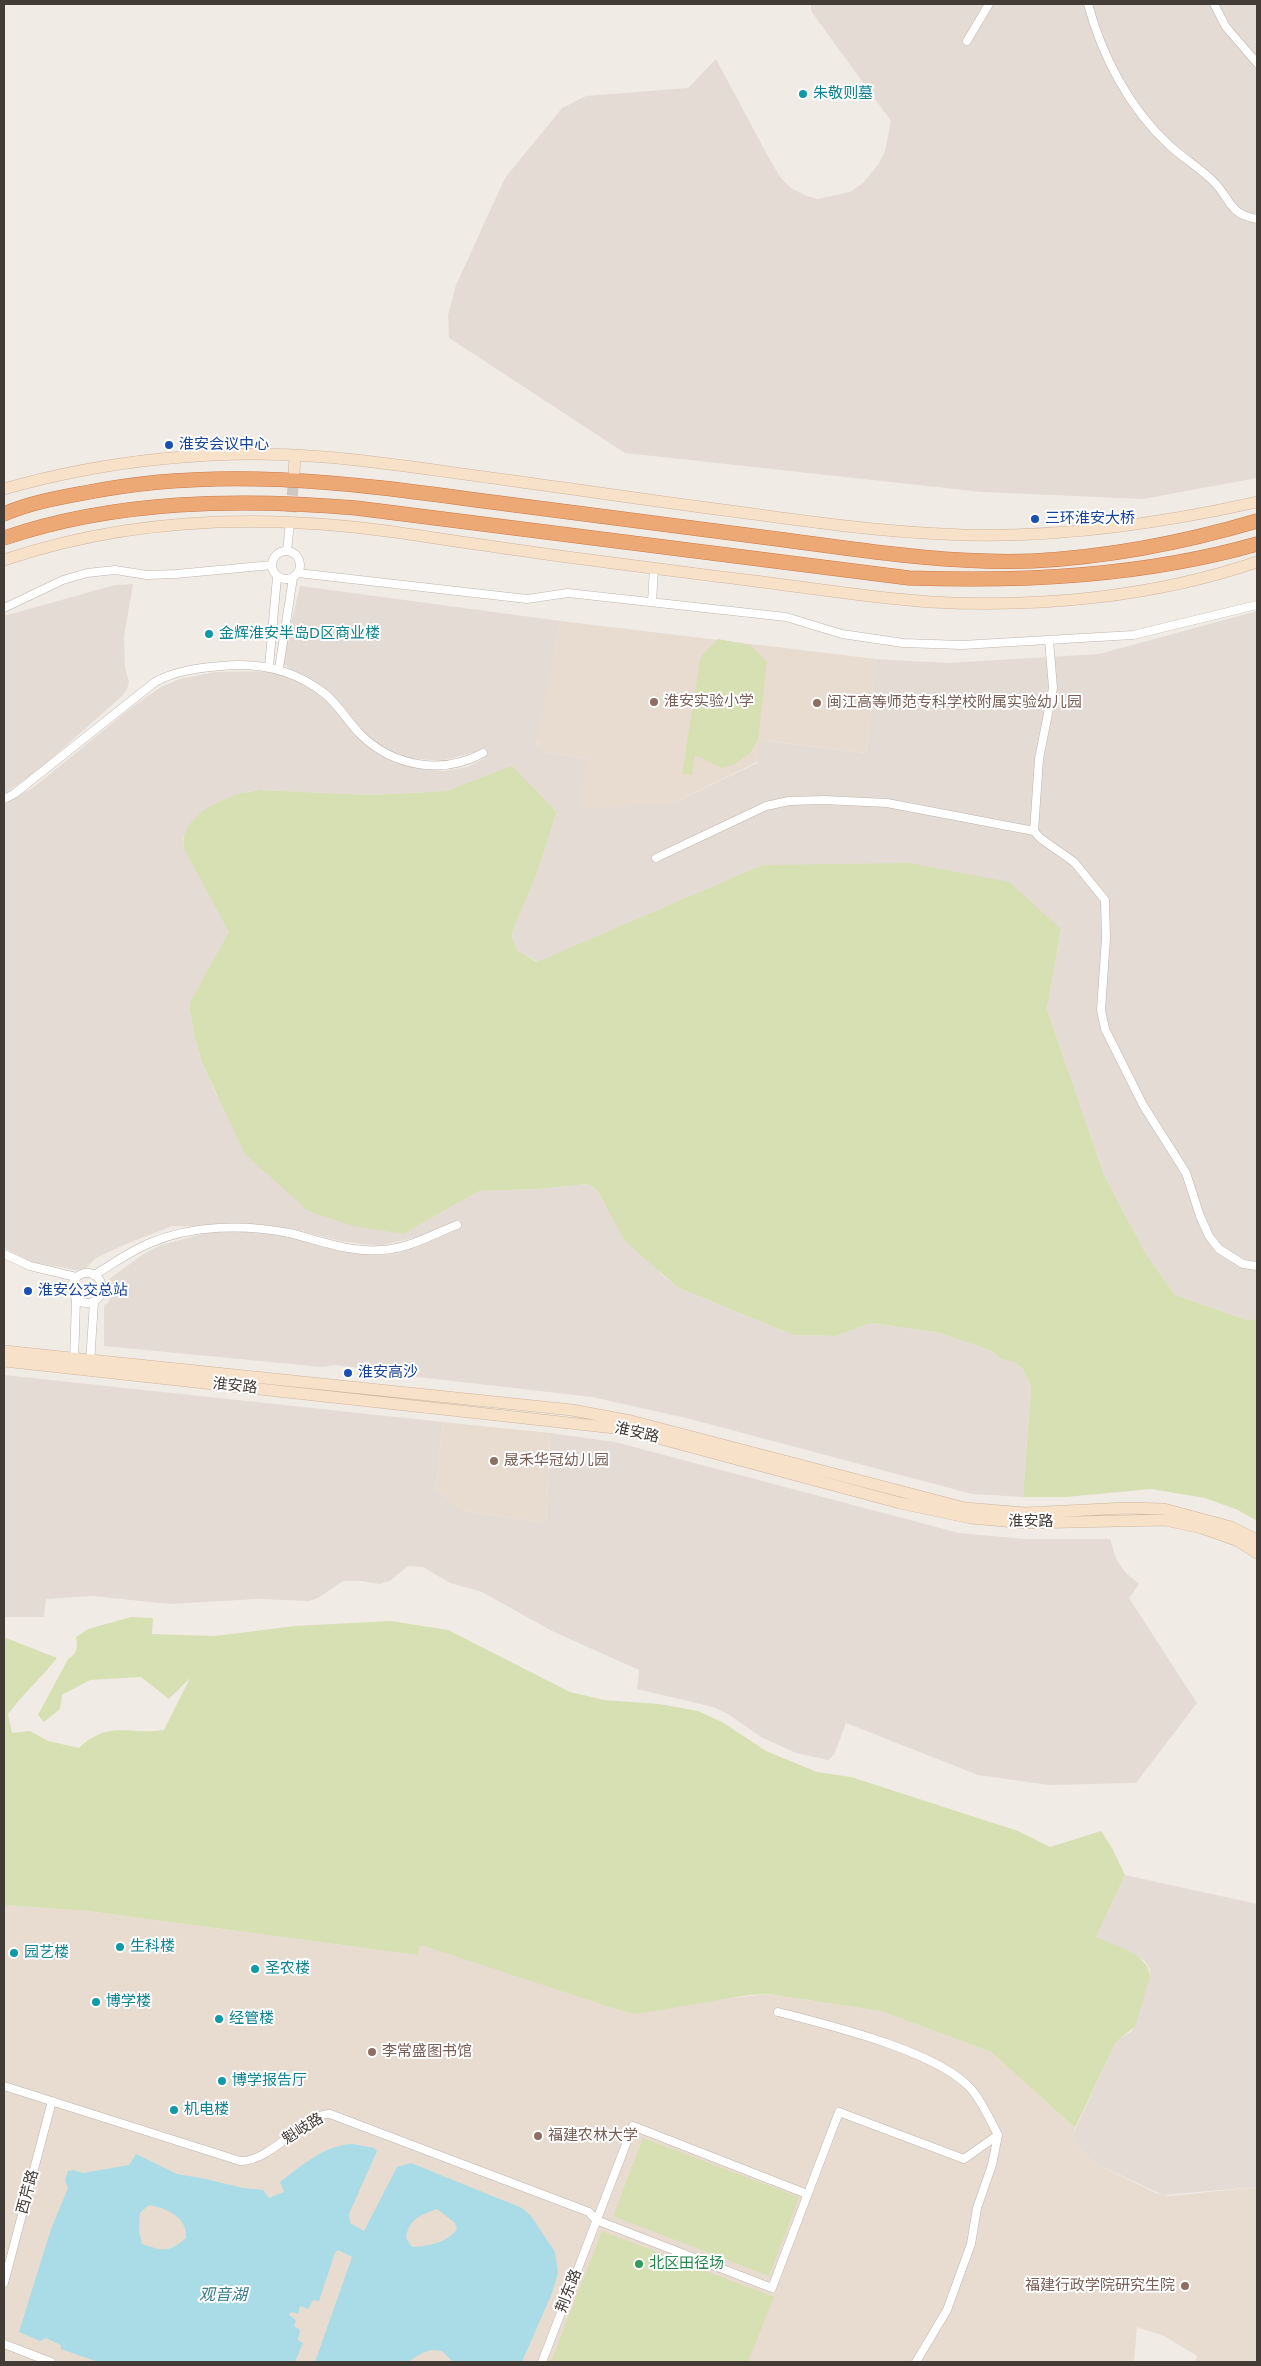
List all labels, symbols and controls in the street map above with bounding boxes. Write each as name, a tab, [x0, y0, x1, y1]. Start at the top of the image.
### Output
place label: 朱敬则墓	[813, 85, 873, 103]
marker: 朱敬则墓	[797, 88, 809, 100]
place label: 淮安会议中心	[179, 436, 269, 454]
marker: 淮安会议中心	[163, 439, 175, 451]
place label: 三环淮安大桥	[1045, 510, 1135, 528]
marker: 三环淮安大桥	[1029, 513, 1041, 525]
place label: 金辉淮安半岛D区商业楼	[219, 625, 380, 643]
marker: 金辉淮安半岛D区商业楼	[203, 628, 215, 640]
place label: 淮安实验小学	[664, 693, 754, 711]
place label: 闽江高等师范专科学校附属实验幼儿园	[827, 694, 1082, 712]
marker: 淮安实验小学	[648, 696, 660, 708]
marker: 闽江高等师范专科学校附属实验幼儿园	[811, 697, 823, 709]
place label: 淮安公交总站	[38, 1282, 128, 1300]
marker: 淮安公交总站	[22, 1285, 34, 1297]
place label: 淮安高沙	[358, 1364, 418, 1382]
marker: 淮安高沙	[342, 1367, 354, 1379]
street label: 淮安路	[212, 1375, 258, 1397]
street label: 淮安路	[613, 1419, 661, 1447]
place label: 晟禾华冠幼儿园	[504, 1452, 609, 1470]
marker: 晟禾华冠幼儿园	[488, 1455, 500, 1467]
street label: 淮安路	[1009, 1513, 1053, 1531]
place label: 生科楼	[130, 1938, 175, 1956]
marker: 生科楼	[114, 1941, 126, 1953]
place label: 园艺楼	[24, 1944, 69, 1962]
marker: 园艺楼	[8, 1947, 20, 1959]
place label: 圣农楼	[265, 1960, 310, 1978]
marker: 圣农楼	[249, 1963, 261, 1975]
place label: 博学楼	[106, 1993, 151, 2011]
marker: 博学楼	[90, 1996, 102, 2008]
place label: 经管楼	[229, 2010, 274, 2028]
marker: 经管楼	[213, 2013, 225, 2025]
place label: 李常盛图书馆	[382, 2043, 472, 2061]
marker: 李常盛图书馆	[366, 2046, 378, 2058]
place label: 博学报告厅	[232, 2072, 307, 2090]
marker: 博学报告厅	[216, 2075, 228, 2087]
place label: 机电楼	[184, 2101, 229, 2119]
marker: 机电楼	[168, 2104, 180, 2116]
street label: 魁岐路	[279, 2109, 327, 2149]
place label: 福建农林大学	[548, 2127, 638, 2145]
marker: 福建农林大学	[532, 2130, 544, 2142]
street label: 西芹路	[13, 2168, 43, 2216]
place label: 北区田径场	[649, 2255, 724, 2273]
marker: 北区田径场	[633, 2258, 645, 2270]
street label: 荆东路	[553, 2267, 585, 2315]
place label: 福建行政学院研究生院	[1025, 2277, 1175, 2295]
marker: 福建行政学院研究生院	[1179, 2280, 1191, 2292]
water label: 观音湖	[199, 2285, 247, 2305]

